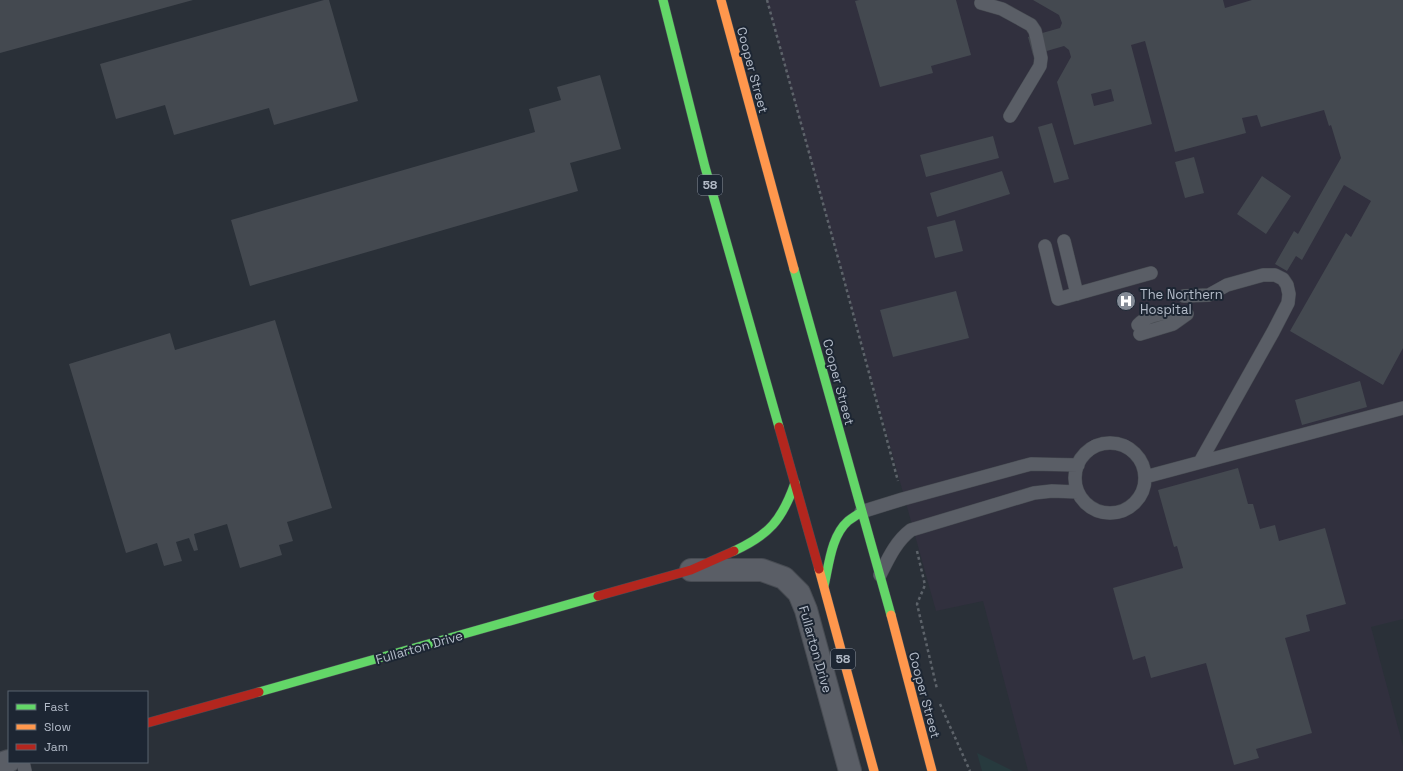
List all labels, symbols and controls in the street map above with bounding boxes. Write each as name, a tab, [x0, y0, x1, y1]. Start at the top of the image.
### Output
street label: Cooper Street	[733, 25, 772, 115]
road number: 58	[698, 175, 722, 195]
place label: The Northern Hospital	[1140, 286, 1223, 318]
hospital icon: The Northern Hospital	[1115, 290, 1137, 312]
street label: Cooper Street	[819, 337, 858, 427]
street label: Fullarton Drive	[795, 604, 836, 695]
street label: Fullarton Drive	[374, 627, 465, 668]
road number: 58	[831, 649, 855, 669]
street label: Cooper Street	[905, 650, 944, 740]
legend	[8, 691, 148, 763]
text: Fast	[44, 699, 69, 715]
text: Slow	[44, 719, 71, 735]
text: Jam	[44, 739, 68, 755]

